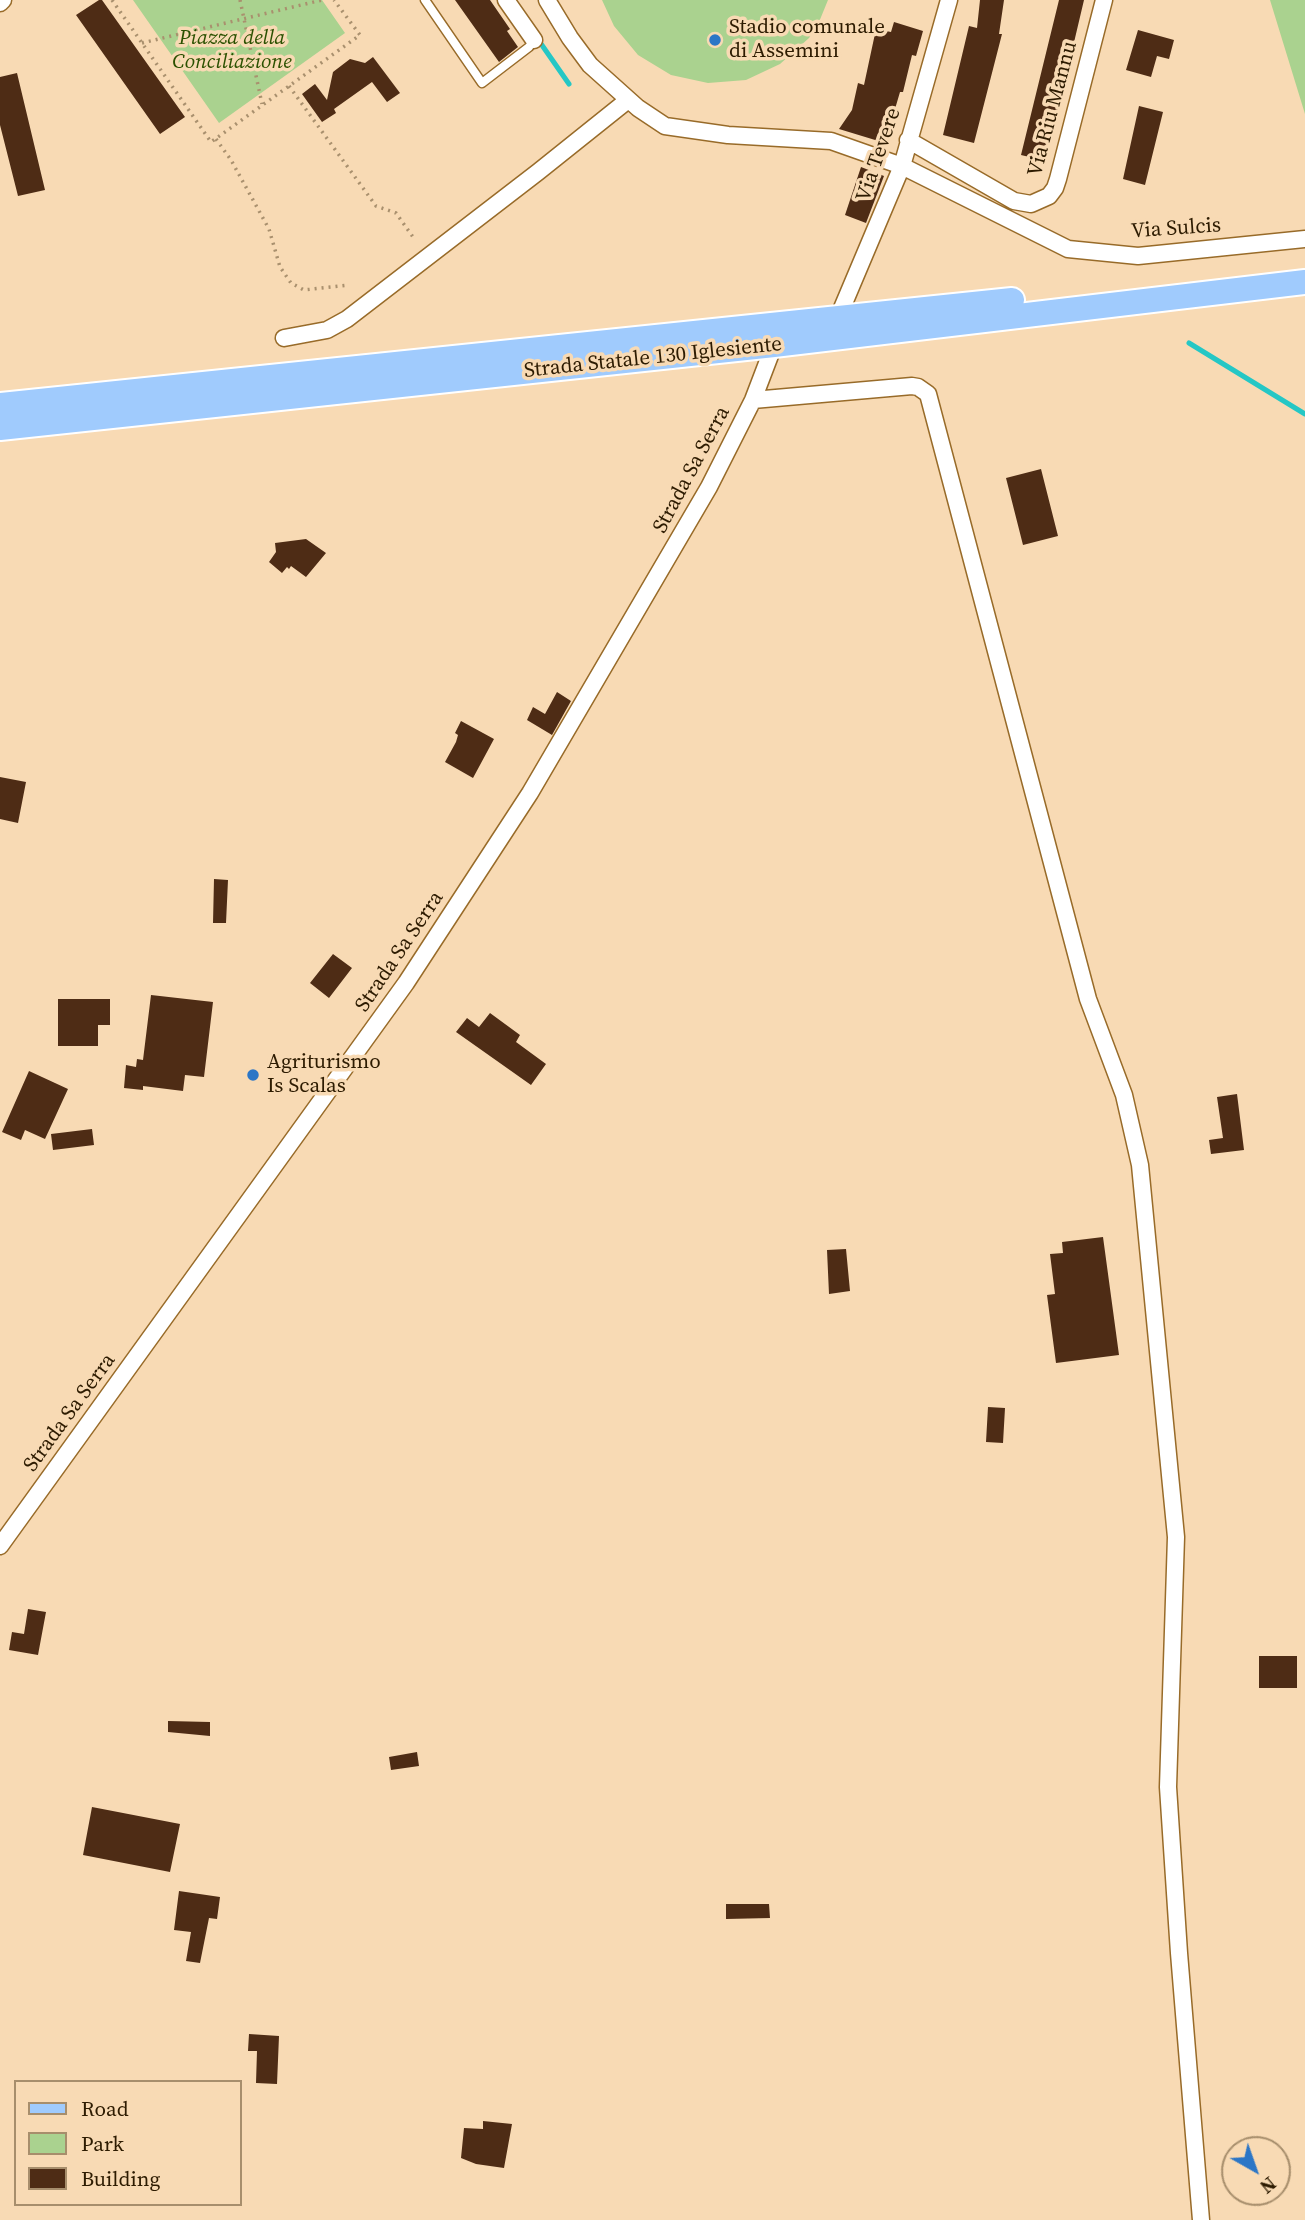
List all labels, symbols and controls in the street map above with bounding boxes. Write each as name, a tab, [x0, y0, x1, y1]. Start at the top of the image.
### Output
place label: Stadio comunale di Assemini	[729, 15, 885, 65]
park label: Piazza della Conciliazione	[172, 26, 292, 76]
marker: Stadio comunale di Assemini	[707, 32, 723, 48]
street label: Via Riu Mannu	[1023, 39, 1083, 179]
street label: Via Tevere	[851, 105, 907, 205]
street label: Via Sulcis	[1130, 213, 1222, 245]
street label: Strada Statale 130 Iglesiente	[523, 332, 783, 384]
street label: Strada Sa Serra	[648, 402, 736, 538]
street label: Strada Sa Serra	[350, 887, 450, 1017]
place label: Agriturismo Is Scalas	[267, 1050, 381, 1100]
marker: Agriturismo Is Scalas	[245, 1067, 261, 1083]
street label: Strada Sa Serra	[19, 1349, 121, 1477]
legend	[14, 2080, 242, 2206]
text: Road	[81, 2094, 129, 2123]
text: Park	[81, 2129, 124, 2158]
north arrow	[1221, 2136, 1291, 2206]
text: Building	[81, 2164, 160, 2193]
text: N	[1255, 2171, 1282, 2200]

